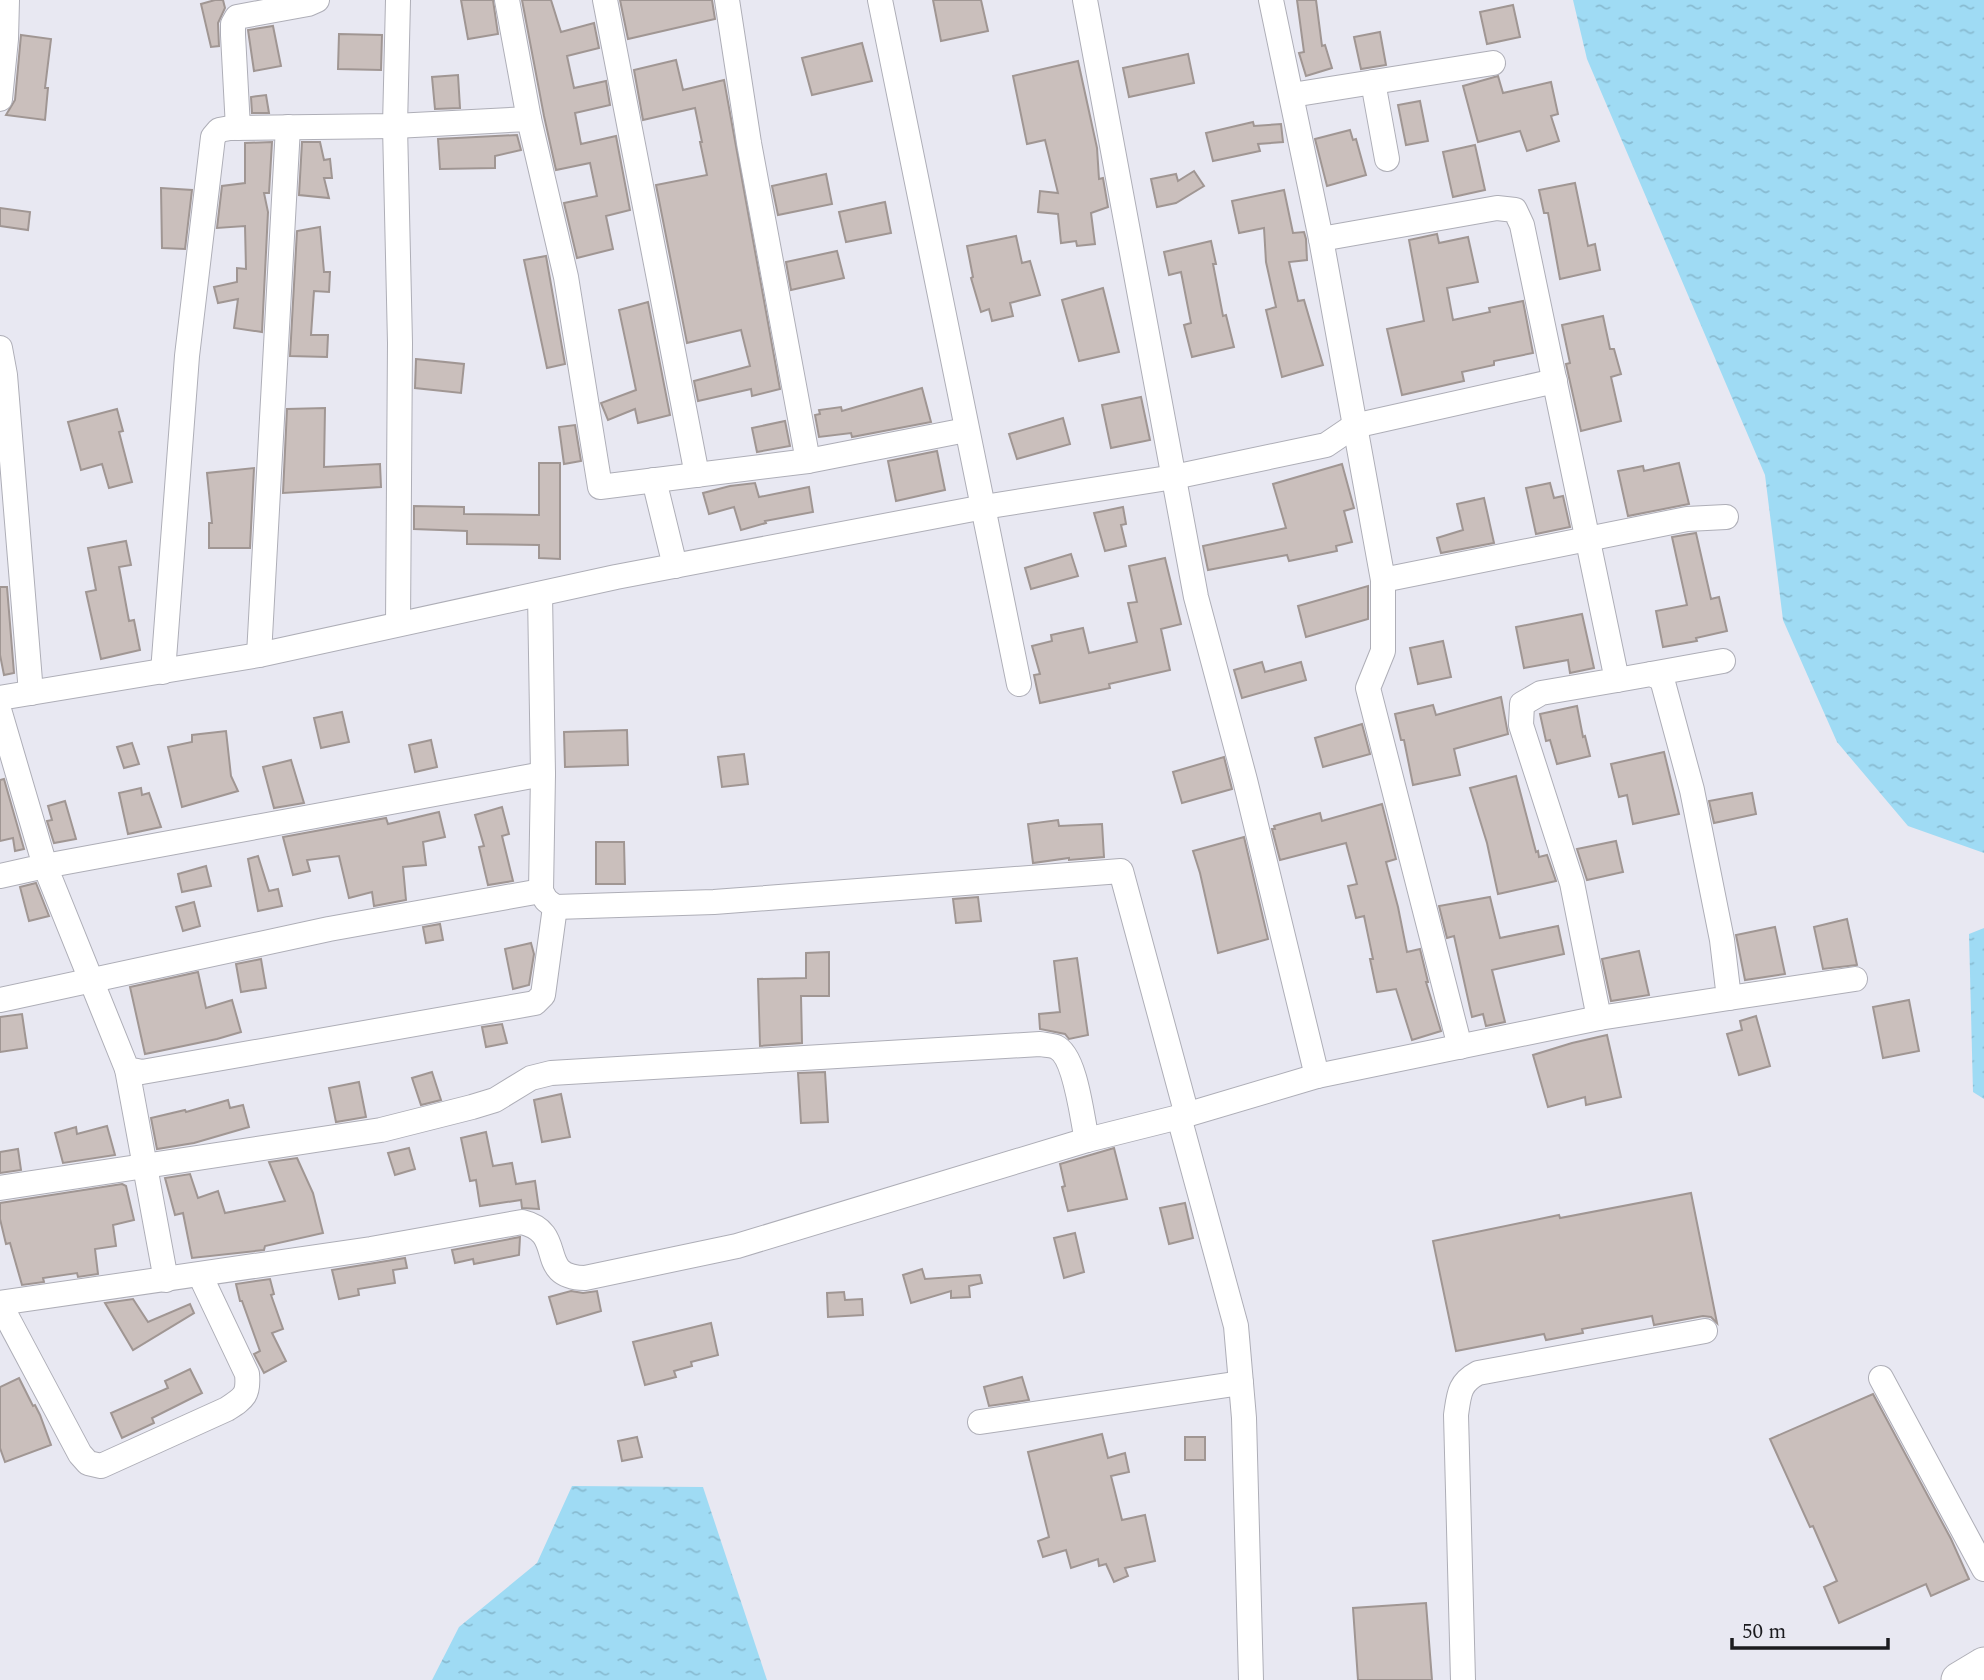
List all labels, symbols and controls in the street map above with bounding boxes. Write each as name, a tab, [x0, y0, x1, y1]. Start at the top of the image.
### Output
scale bar	[1732, 1606, 1888, 1650]
text: 50 m	[1742, 1616, 1786, 1648]

